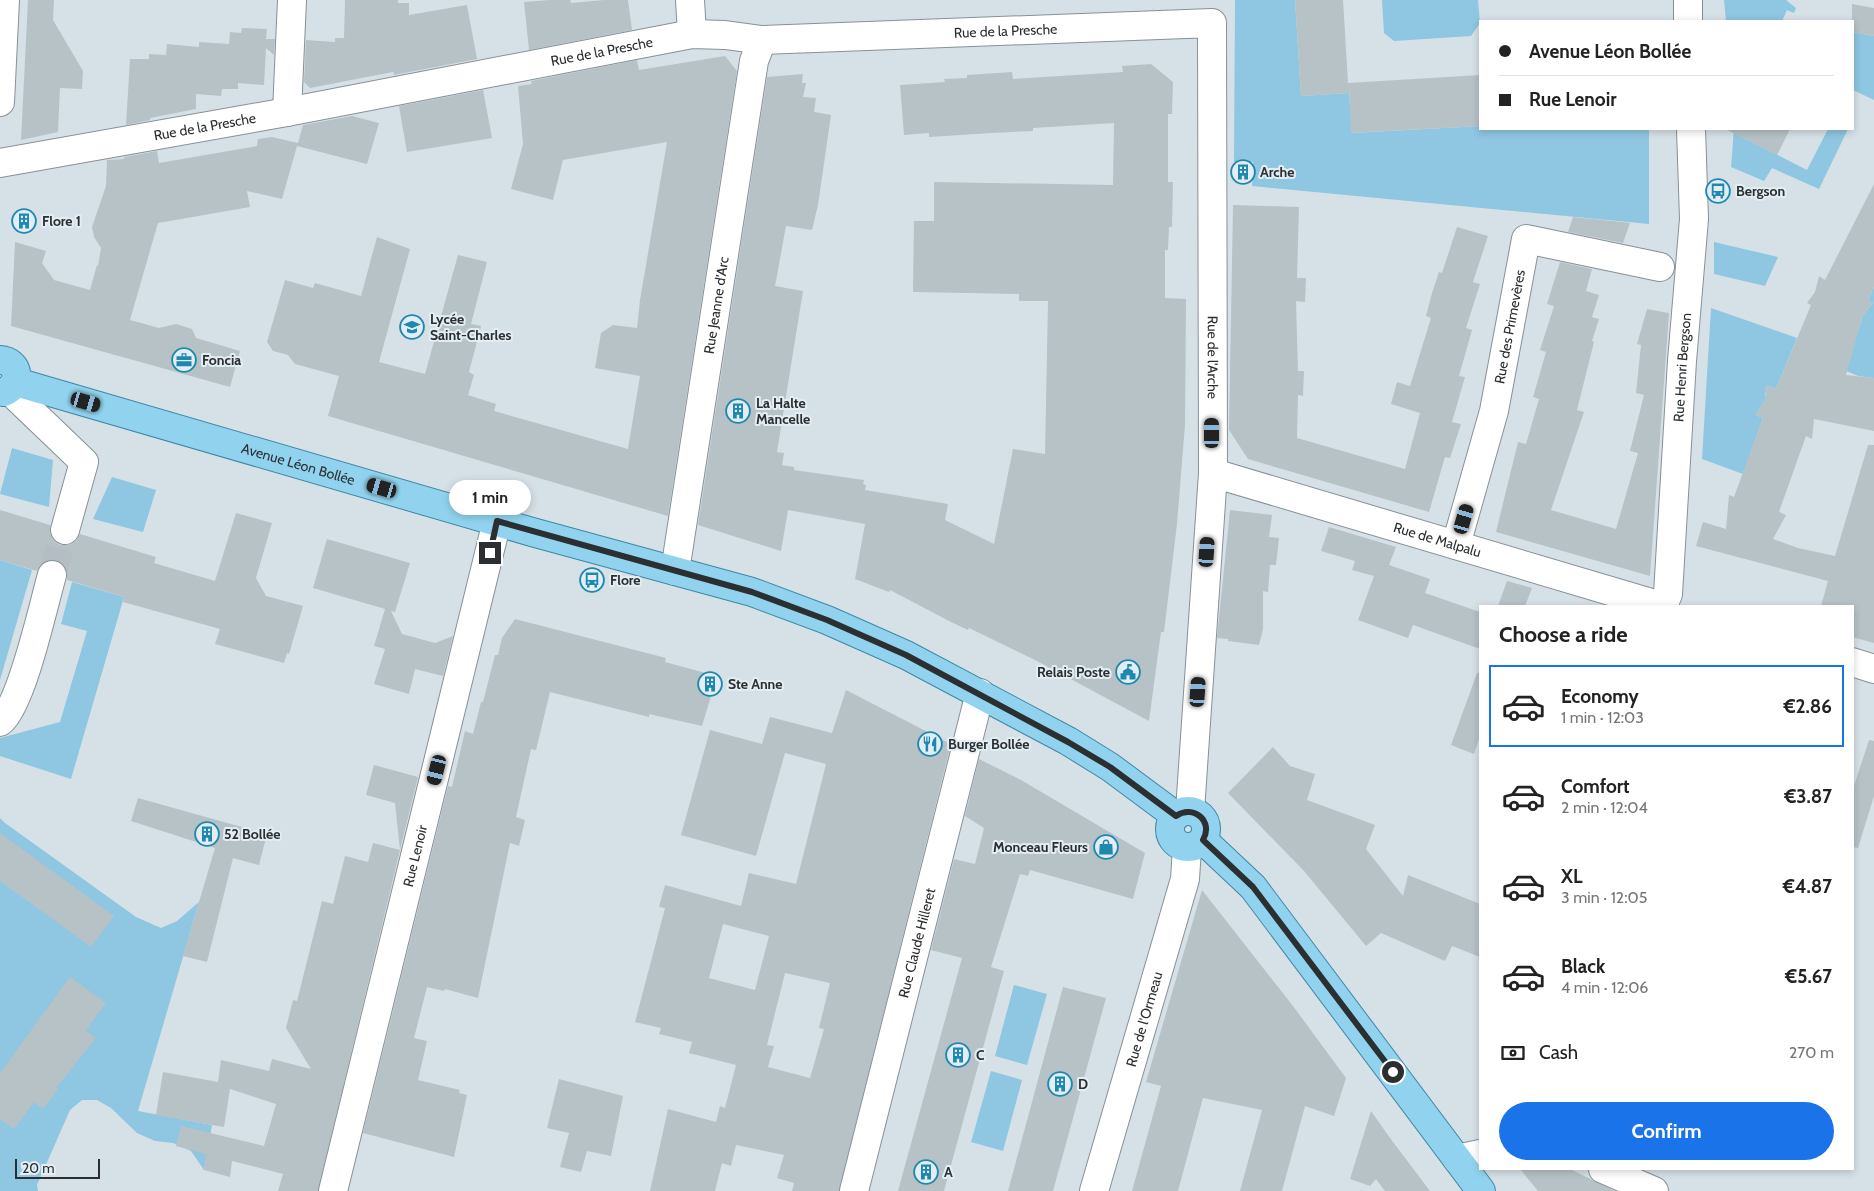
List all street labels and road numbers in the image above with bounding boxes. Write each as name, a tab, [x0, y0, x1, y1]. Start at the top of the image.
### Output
street label: Rue de la Presche	[953, 20, 1058, 42]
street label: Rue de la Presche	[549, 33, 654, 70]
street label: Rue de la Presche	[152, 109, 257, 145]
street label: Rue Jeanne d'Arc	[700, 255, 733, 355]
street label: Rue des Primevères	[1490, 268, 1529, 385]
street label: Rue Henri Bergson	[1669, 312, 1695, 423]
street label: Rue de l'Arche	[1204, 316, 1222, 399]
street label: Avenue Léon Bollée	[239, 439, 357, 489]
street label: Rue de Malpalu	[1391, 518, 1483, 561]
street label: Rue Lenoir	[399, 823, 431, 889]
street label: Rue Claude Hilleret	[894, 886, 939, 1000]
street label: Rue de l'Ormeau	[1122, 969, 1167, 1069]

